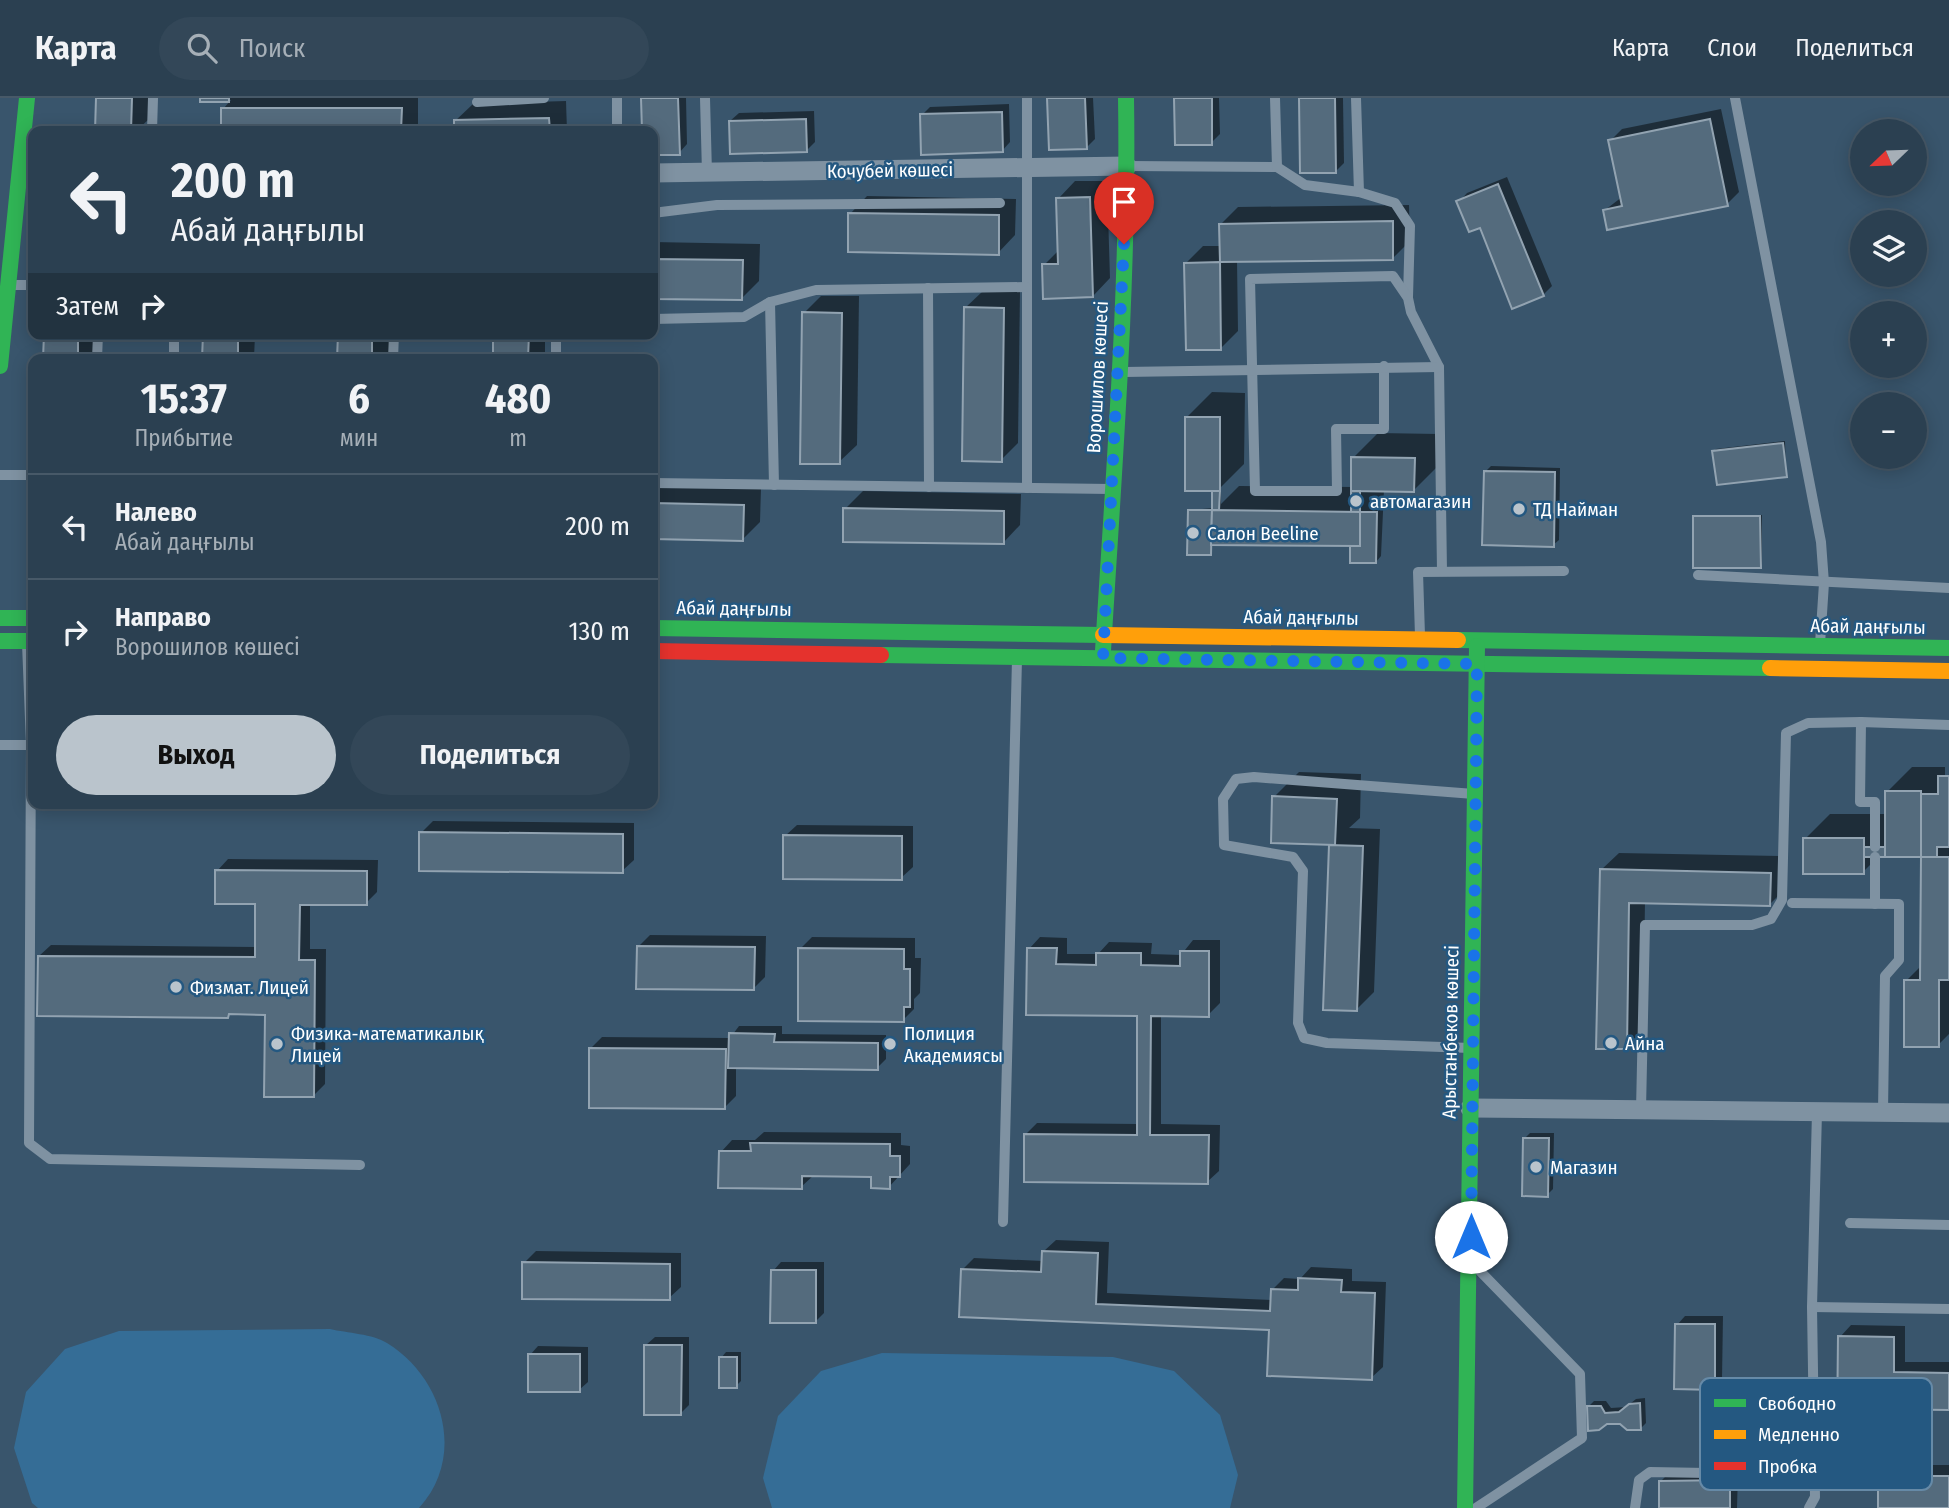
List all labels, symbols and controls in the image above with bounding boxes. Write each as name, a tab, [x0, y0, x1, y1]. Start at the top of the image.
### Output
search box	[159, 17, 649, 80]
text: Карта	[35, 28, 117, 68]
icon: search	[183, 29, 221, 67]
text: Поиск	[239, 33, 305, 64]
text: Карта	[1612, 34, 1669, 62]
text: Слои	[1707, 34, 1757, 62]
text: Поделиться	[1795, 34, 1914, 62]
north arrow	[1850, 119, 1927, 196]
map controls	[1850, 119, 1927, 469]
text: 200 m	[171, 151, 295, 210]
icon: left	[56, 154, 147, 245]
street label: Кочубей көшесі	[827, 158, 953, 183]
pin	[1094, 172, 1154, 244]
icon: arrive	[1105, 183, 1143, 221]
button: layers	[1850, 210, 1927, 287]
text: Абай даңғылы	[171, 211, 365, 249]
icon: right	[133, 287, 171, 325]
text: Затем	[56, 291, 119, 322]
street label: Ворошилов көшесі	[1082, 300, 1113, 454]
button: +	[1850, 301, 1927, 378]
text: 15:37	[141, 374, 227, 424]
text: 6	[348, 374, 370, 424]
text: 480	[485, 374, 552, 424]
button: −	[1850, 392, 1927, 469]
text: Прибытие	[134, 424, 233, 452]
text: мин	[340, 424, 378, 452]
text: m	[509, 424, 527, 452]
place label: автомагазин	[1370, 490, 1471, 513]
marker: автомагазин	[1348, 493, 1364, 509]
text: Налево	[115, 497, 197, 528]
place label: ТД Найман	[1533, 498, 1618, 521]
marker: ТД Найман	[1511, 501, 1527, 517]
icon: left	[56, 508, 94, 546]
text: 200 m	[565, 511, 630, 542]
place label: Cалон Beeline	[1207, 522, 1319, 545]
marker: Cалон Beeline	[1185, 525, 1201, 541]
text: Абай даңғылы	[115, 528, 255, 556]
street label: Абай даңғылы	[676, 596, 792, 621]
text: Направо	[115, 602, 211, 633]
street label: Абай даңғылы	[1243, 605, 1359, 630]
icon: right	[56, 613, 94, 651]
street label: Абай даңғылы	[1810, 614, 1926, 639]
text: 130 m	[568, 616, 630, 647]
text: Ворошилов көшесі	[115, 633, 300, 661]
button: Выход	[56, 715, 336, 795]
button: Поделиться	[350, 715, 630, 795]
street label: Арыстанбеков көшесі	[1437, 945, 1464, 1119]
place label: Физмат. Лицей	[190, 976, 309, 999]
marker: Физмат. Лицей	[168, 979, 184, 995]
place label: Физика-математикалық Лицей	[291, 1022, 484, 1067]
place label: Полиция Академиясы	[904, 1022, 1003, 1067]
place label: Айна	[1625, 1032, 1665, 1055]
marker: Айна	[1603, 1035, 1619, 1051]
marker: Физика-математикалық Лицей	[269, 1036, 285, 1052]
marker: Полиция Академиясы	[882, 1036, 898, 1052]
place label: Магазин	[1550, 1156, 1618, 1179]
marker: Магазин	[1528, 1159, 1544, 1175]
position arrow	[1434, 1200, 1508, 1274]
legend	[1700, 1378, 1932, 1490]
text: Свободно	[1758, 1392, 1836, 1415]
text: Медленно	[1758, 1423, 1840, 1446]
text: Пробка	[1758, 1455, 1817, 1478]

